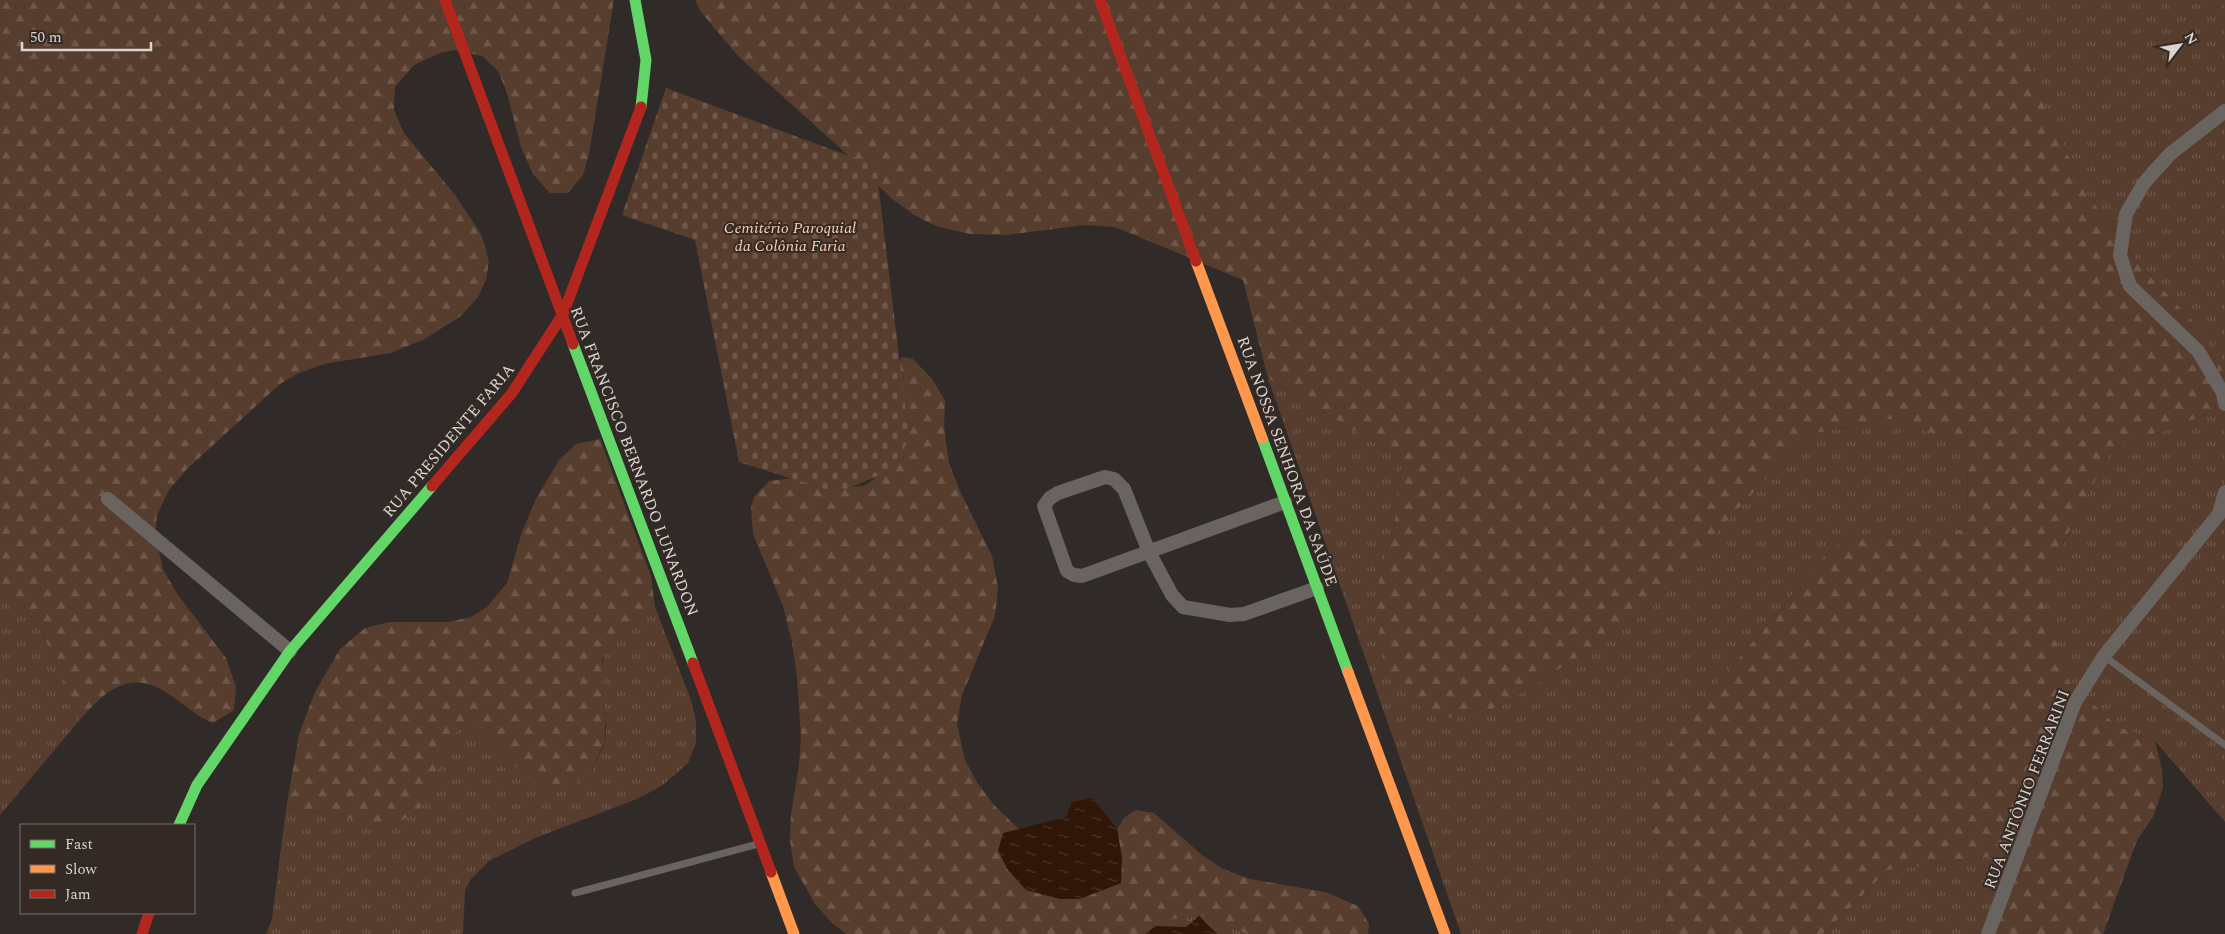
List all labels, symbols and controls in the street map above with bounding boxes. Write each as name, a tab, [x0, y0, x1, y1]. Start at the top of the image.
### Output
scale bar	[22, 20, 151, 52]
north arrow	[2155, 20, 2205, 70]
text: 50 m	[30, 26, 62, 49]
text: N	[2179, 28, 2203, 49]
park label: Cemitério Paroquial da Colônia Faria	[724, 216, 856, 258]
street label: RUA FRANCISCO BERNARDO LUNARDON	[564, 303, 704, 620]
street label: RUA NOSSA SENHORA DA SAÚDE	[1231, 333, 1344, 590]
street label: RUA PRESIDENTE FARIA	[377, 358, 520, 523]
street label: RUA ANTÔNIO FERRARINI	[1978, 686, 2076, 893]
legend	[20, 824, 195, 914]
text: Fast	[65, 833, 93, 856]
text: Slow	[65, 858, 97, 881]
text: Jam	[65, 883, 91, 906]

